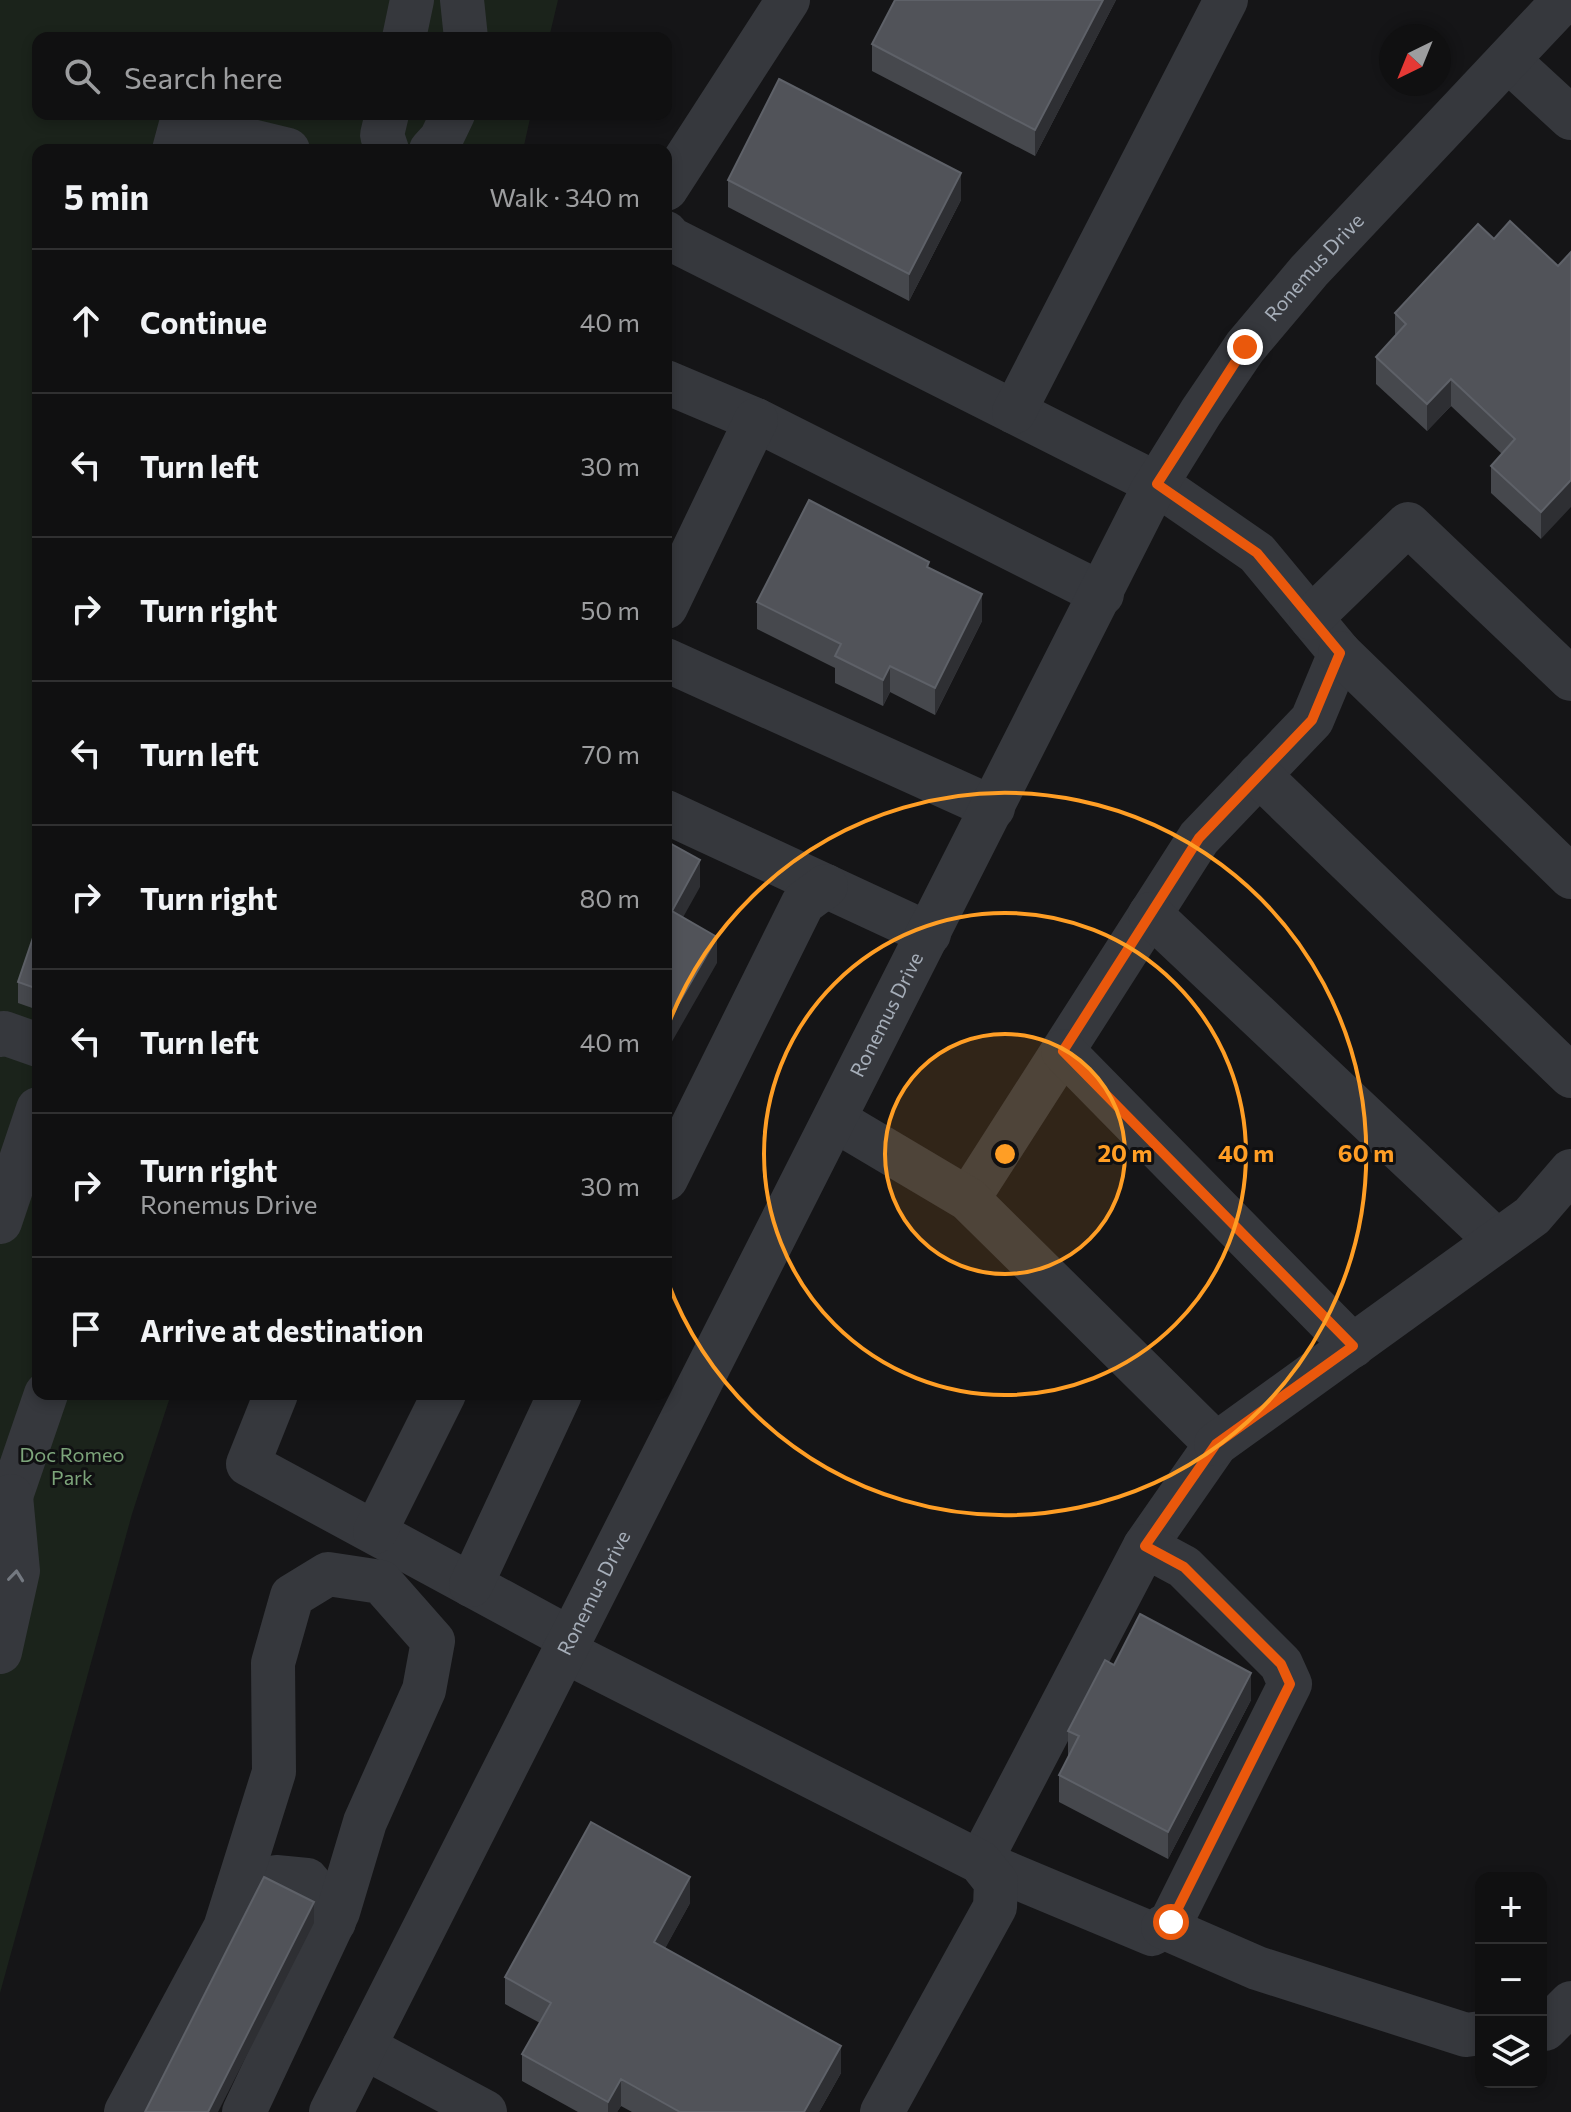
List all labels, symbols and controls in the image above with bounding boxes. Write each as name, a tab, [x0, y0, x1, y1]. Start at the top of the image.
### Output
north arrow	[1379, 24, 1451, 96]
search box	[32, 32, 672, 120]
icon: search	[60, 54, 104, 98]
text: Search here	[124, 58, 283, 95]
text: 5 min	[64, 175, 149, 217]
text: Walk · 340 m	[489, 181, 640, 212]
street label: Ronemus Drive	[1259, 208, 1368, 326]
icon: ahead	[64, 299, 108, 343]
text: Continue	[140, 303, 267, 340]
text: 40 m	[580, 306, 640, 337]
route end	[1227, 329, 1263, 365]
icon: left	[64, 443, 108, 487]
text: Turn left	[140, 447, 259, 484]
text: 30 m	[581, 450, 640, 481]
icon: right	[64, 587, 108, 631]
text: Turn right	[140, 591, 277, 628]
text: 50 m	[580, 594, 640, 625]
icon: left	[64, 731, 108, 775]
text: Turn left	[140, 735, 259, 772]
text: 70 m	[582, 738, 640, 769]
icon: right	[64, 875, 108, 919]
text: Turn right	[140, 879, 277, 916]
text: 80 m	[580, 882, 640, 913]
street label: Ronemus Drive	[844, 948, 927, 1081]
icon: left	[64, 1019, 108, 1063]
text: Turn left	[140, 1023, 259, 1060]
text: 40 m	[580, 1026, 640, 1057]
text: 20 m	[1098, 1138, 1152, 1167]
text: 40 m	[1218, 1138, 1274, 1167]
text: 60 m	[1338, 1138, 1394, 1167]
centre of rings	[991, 1140, 1019, 1168]
text: Turn right	[140, 1151, 277, 1188]
icon: right	[64, 1163, 108, 1207]
text: 30 m	[581, 1170, 640, 1201]
text: Ronemus Drive	[140, 1188, 318, 1219]
icon: arrive	[64, 1307, 108, 1351]
text: Arrive at destination	[140, 1311, 424, 1348]
park label: Doc Romeo Park	[19, 1442, 125, 1489]
street label: Ronemus Drive	[551, 1526, 635, 1659]
one-way arrow	[8, 1569, 25, 1582]
map controls	[1475, 1872, 1547, 2088]
button: +	[1475, 1872, 1547, 1944]
route start	[1153, 1904, 1189, 1940]
button: −	[1475, 1944, 1547, 2016]
button: layers	[1475, 2016, 1547, 2088]

